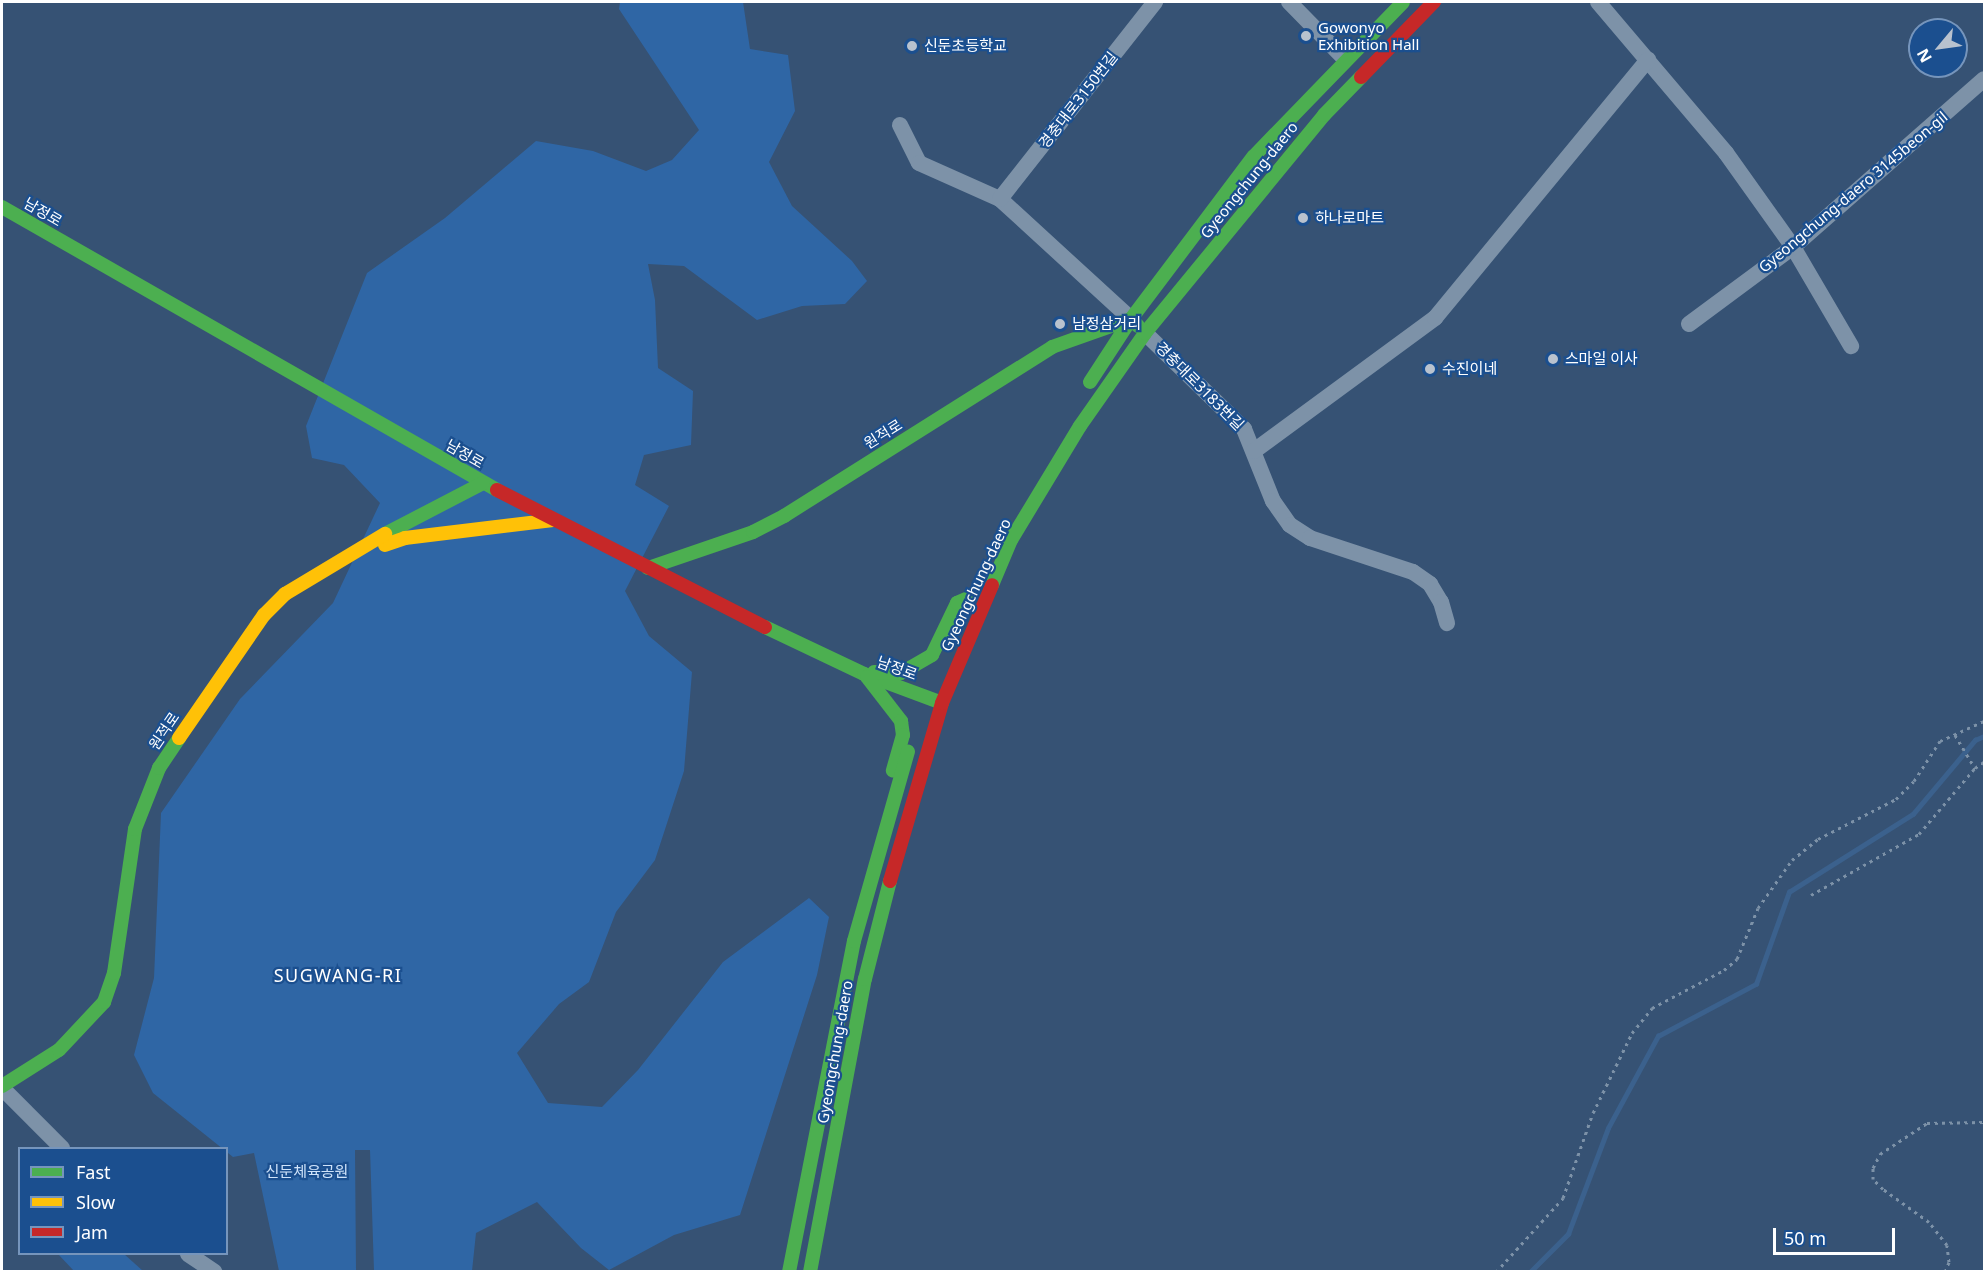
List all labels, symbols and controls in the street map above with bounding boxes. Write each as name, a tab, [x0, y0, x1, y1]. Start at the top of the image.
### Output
place label: Gowonyo Exhibition Hall	[1318, 18, 1419, 53]
north arrow	[1908, 18, 1968, 78]
marker: Gowonyo Exhibition Hall	[1299, 29, 1313, 43]
place label: 신둔초등학교	[924, 37, 1007, 55]
marker: 신둔초등학교	[905, 39, 919, 53]
text: N	[1911, 45, 1937, 67]
street label: 경충대로3150번길	[1035, 48, 1121, 152]
street label: Gyeongchung-daero 3145beon-gil	[1755, 108, 1951, 276]
street label: Gyeongchung-daero	[1196, 118, 1302, 242]
street label: 남정로	[21, 194, 65, 230]
place label: 하나로마트	[1315, 209, 1384, 227]
marker: 하나로마트	[1296, 211, 1310, 225]
place label: 남정삼거리	[1072, 315, 1141, 333]
marker: 남정삼거리	[1053, 317, 1067, 331]
street label: 경충대로3183번길	[1152, 338, 1248, 434]
place label: 스마일 이사	[1565, 350, 1638, 368]
marker: 스마일 이사	[1546, 352, 1560, 366]
place label: 수진이네	[1442, 360, 1497, 378]
marker: 수진이네	[1423, 362, 1437, 376]
street label: 원적로	[861, 415, 905, 453]
street label: 남정로	[443, 436, 487, 472]
street label: Gyeongchung-daero	[937, 516, 1015, 654]
street label: 남정로	[874, 652, 920, 684]
street label: 원적로	[145, 709, 183, 753]
district label: SUGWANG-RI	[274, 964, 402, 986]
street label: Gyeongchung-daero	[814, 979, 856, 1125]
legend	[18, 1147, 228, 1255]
text: Fast	[76, 1160, 111, 1184]
park label: 신둔체육공원	[266, 1163, 348, 1181]
text: Slow	[76, 1190, 115, 1214]
scale bar	[1776, 1216, 1898, 1254]
text: Jam	[76, 1220, 108, 1244]
text: 50 m	[1784, 1226, 1826, 1250]

